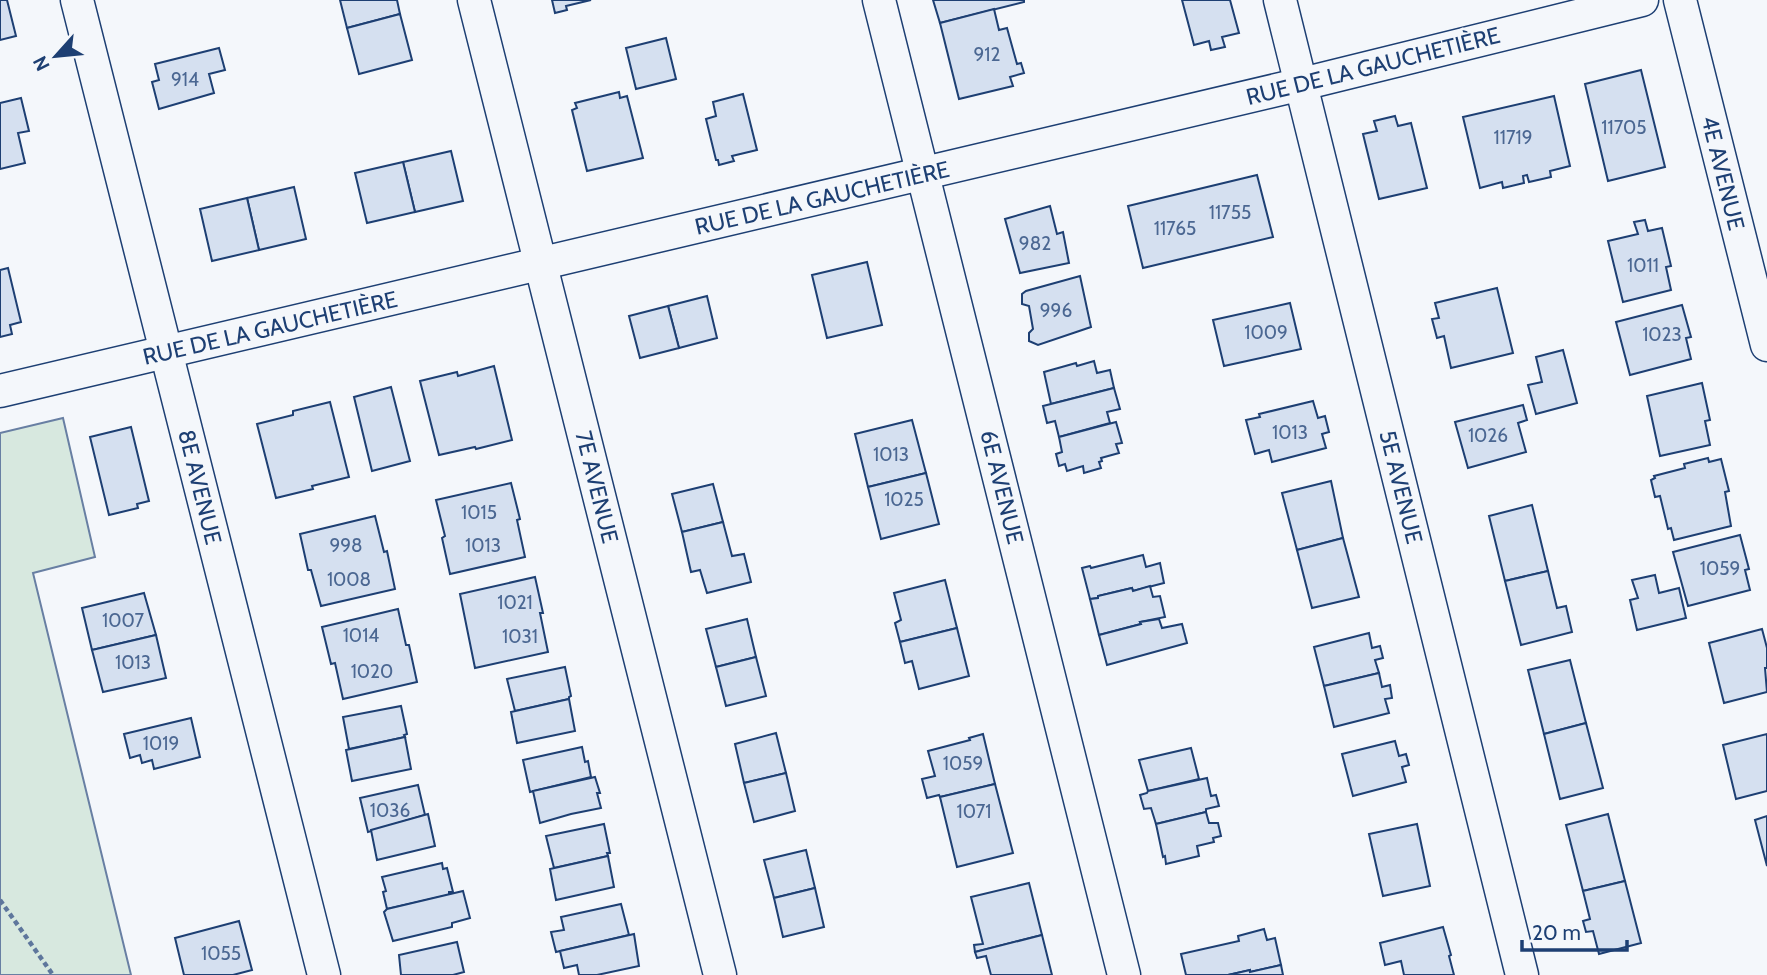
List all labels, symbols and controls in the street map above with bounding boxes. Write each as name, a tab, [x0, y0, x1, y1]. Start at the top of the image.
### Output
street label: RUE DE LA GAUCHETIÈRE	[1243, 20, 1503, 111]
north arrow	[21, 21, 91, 91]
house number: 912	[974, 43, 1000, 66]
text: N	[28, 52, 55, 75]
house number: 914	[171, 68, 199, 91]
street label: 4E AVENUE	[1695, 113, 1751, 233]
house number: 11705	[1601, 116, 1647, 139]
house number: 11719	[1494, 126, 1532, 149]
street label: RUE DE LA GAUCHETIÈRE	[692, 154, 952, 241]
house number: 11755	[1209, 201, 1251, 224]
house number: 11765	[1154, 217, 1196, 240]
house number: 982	[1019, 232, 1051, 255]
house number: 1011	[1627, 254, 1659, 277]
street label: RUE DE LA GAUCHETIÈRE	[140, 284, 400, 371]
house number: 996	[1040, 299, 1072, 322]
house number: 1009	[1244, 321, 1288, 344]
house number: 1023	[1642, 323, 1682, 346]
house number: 1013	[1272, 421, 1308, 444]
house number: 1026	[1468, 424, 1508, 447]
street label: 8E AVENUE	[172, 427, 228, 547]
street label: 6E AVENUE	[974, 427, 1030, 547]
street label: 5E AVENUE	[1373, 427, 1429, 547]
street label: 7E AVENUE	[570, 428, 624, 546]
house number: 1013	[873, 443, 909, 466]
house number: 1025	[884, 488, 924, 511]
house number: 1015	[461, 501, 497, 524]
house number: 998	[329, 534, 363, 557]
house number: 1013	[465, 534, 501, 557]
house number: 1059	[1700, 557, 1740, 580]
house number: 1008	[327, 568, 371, 591]
house number: 1021	[497, 591, 533, 614]
house number: 1007	[102, 609, 144, 632]
house number: 1014	[343, 624, 379, 647]
house number: 1031	[502, 625, 538, 648]
house number: 1013	[115, 651, 151, 674]
house number: 1020	[351, 660, 393, 683]
house number: 1019	[143, 732, 179, 755]
house number: 1059	[943, 752, 983, 775]
house number: 1036	[370, 799, 410, 822]
house number: 1071	[957, 800, 992, 823]
scale bar	[1522, 908, 1627, 952]
text: 20 m	[1532, 920, 1581, 945]
house number: 1055	[201, 942, 241, 965]

